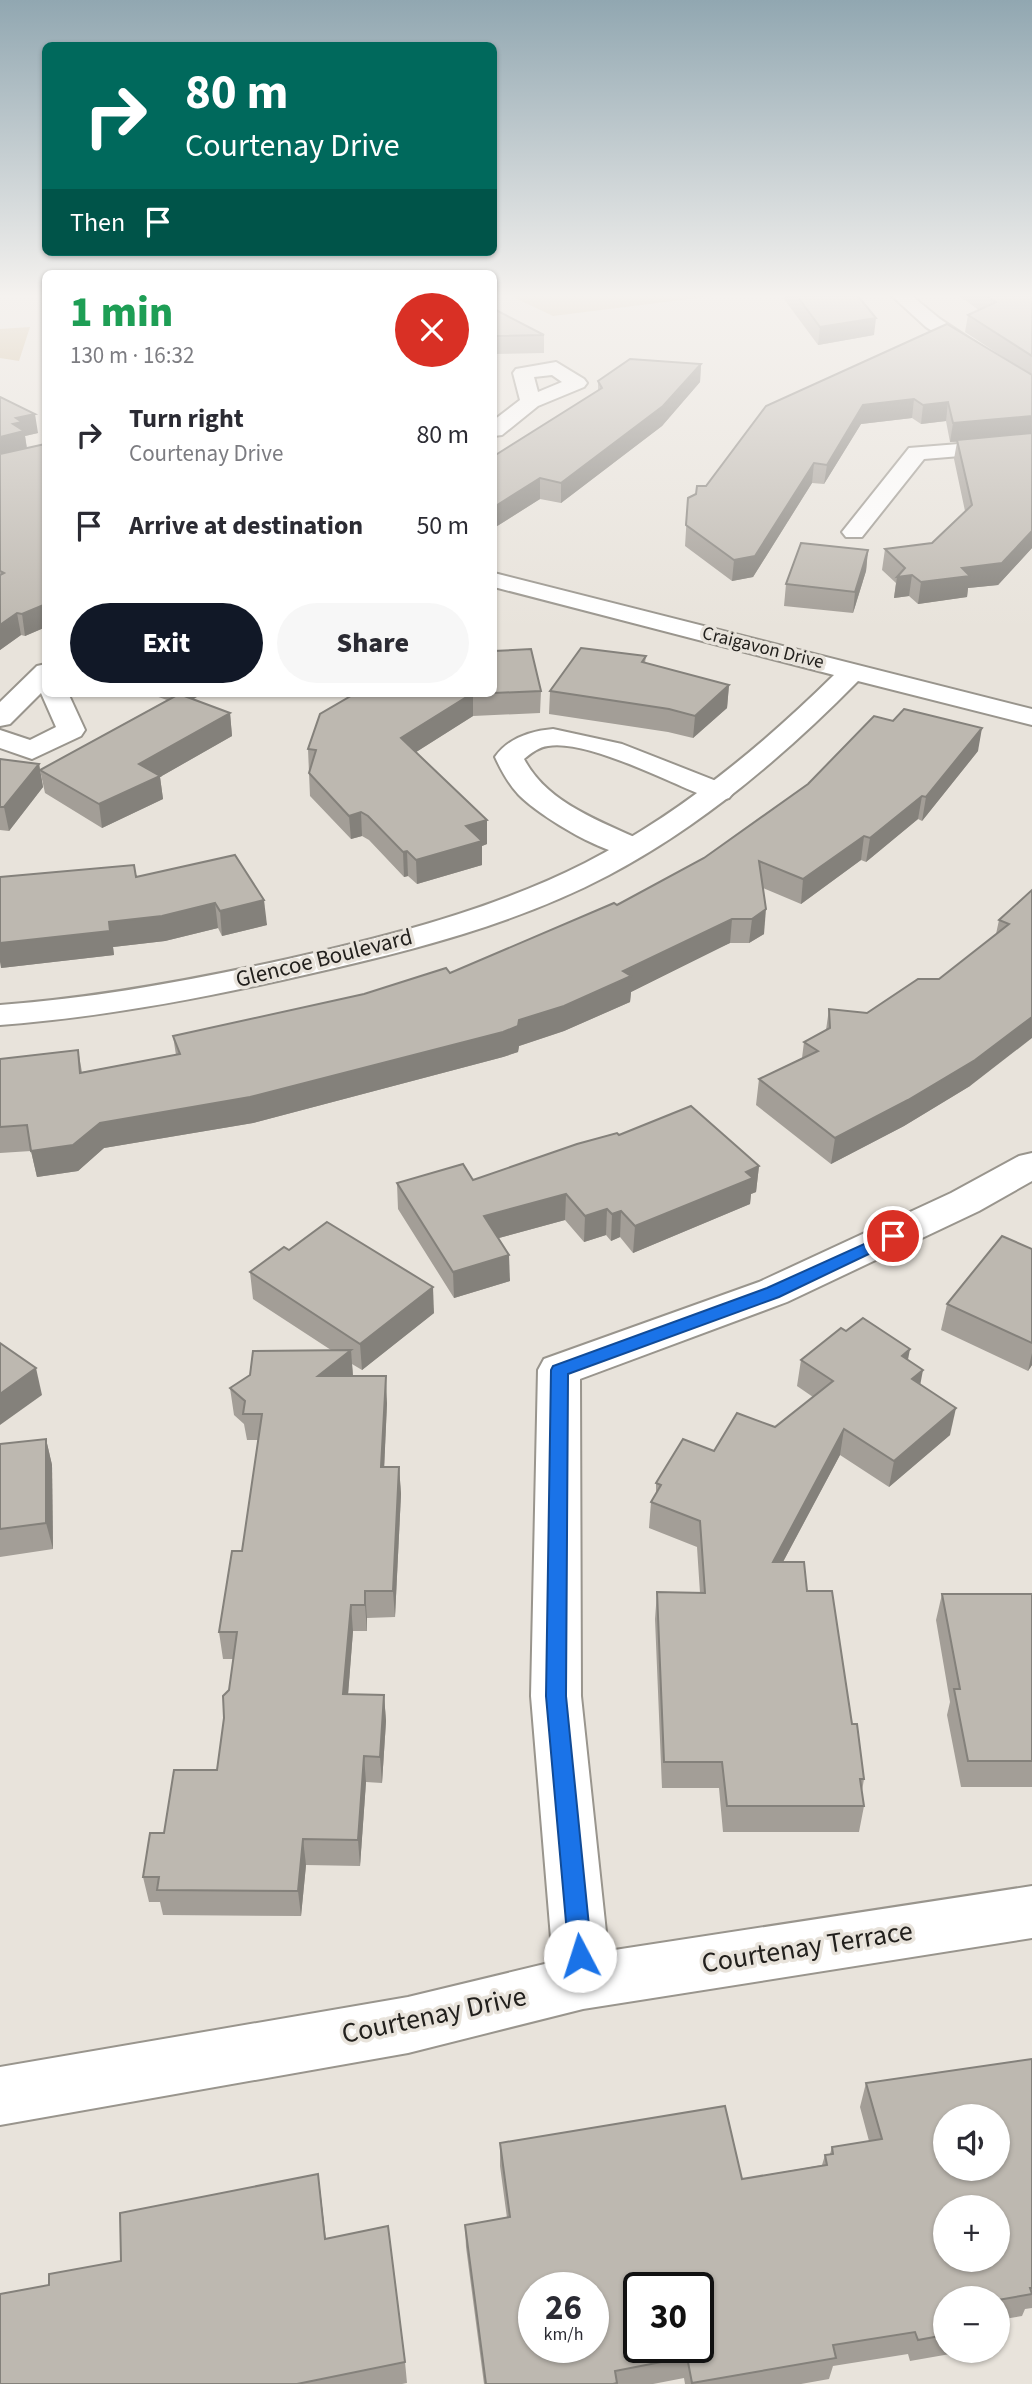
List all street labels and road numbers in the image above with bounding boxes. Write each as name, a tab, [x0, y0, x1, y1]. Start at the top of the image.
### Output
street label: Craigavon Drive	[699, 620, 827, 676]
street label: Glencoe Boulevard	[232, 920, 416, 996]
street label: Courtenay Terrace	[699, 1911, 915, 1983]
street label: Courtenay Drive	[338, 1976, 530, 2054]

